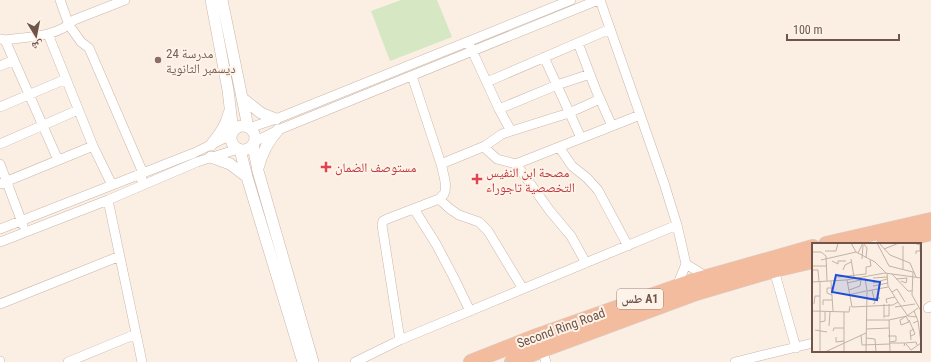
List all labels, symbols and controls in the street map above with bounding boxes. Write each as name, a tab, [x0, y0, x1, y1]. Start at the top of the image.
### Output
north arrow	[16, 16, 56, 56]
scale bar	[787, 16, 899, 42]
text: 100 m	[793, 23, 823, 37]
text: ش	[30, 37, 45, 53]
place label: مدرسة 24 ديسمبر الثانوية	[166, 46, 236, 77]
marker: مدرسة 24 ديسمبر الثانوية	[153, 55, 163, 65]
place label: مستوصف الضمان	[335, 160, 416, 176]
marker: مستوصف الضمان	[320, 161, 332, 173]
place label: مصحة ابن النفيس التخصصية تاجوراء	[486, 165, 575, 196]
marker: مصحة ابن النفيس التخصصية تاجوراء	[471, 173, 483, 185]
inset map	[812, 243, 921, 352]
road number: طس A1	[617, 289, 663, 309]
street label: Second Ring Road	[515, 305, 607, 351]

